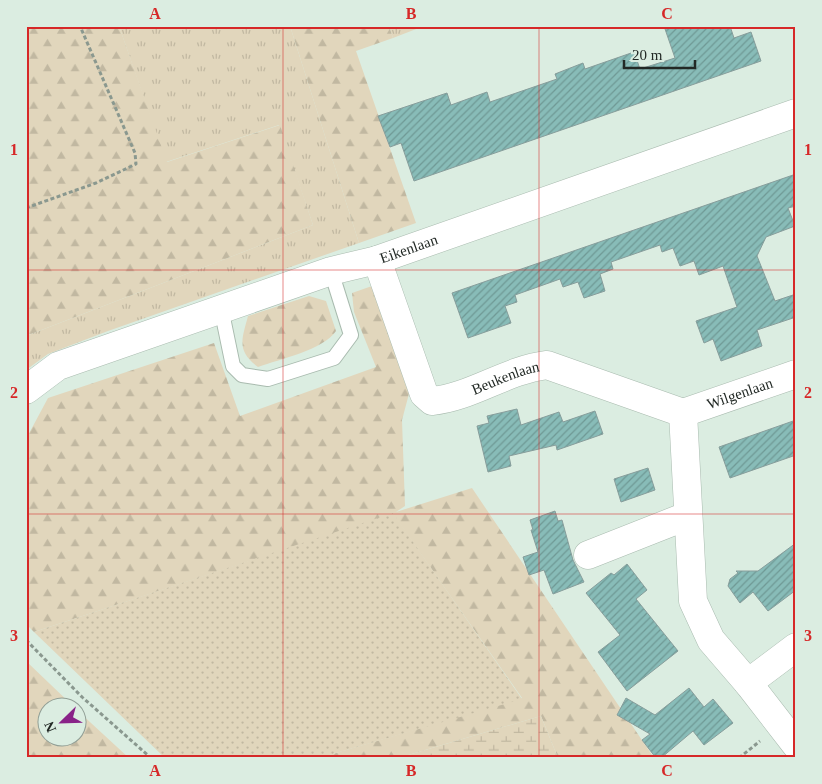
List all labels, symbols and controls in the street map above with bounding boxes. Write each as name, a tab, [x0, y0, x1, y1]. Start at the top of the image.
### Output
text: A	[149, 5, 161, 22]
text: B	[406, 5, 417, 22]
text: C	[661, 5, 673, 22]
scale bar	[624, 38, 696, 70]
text: 20 m	[632, 47, 663, 63]
text: 1	[10, 141, 18, 158]
text: 1	[804, 141, 812, 158]
street label: Eikenlaan	[378, 231, 440, 266]
street label: Beukenlaan	[469, 358, 541, 398]
street label: Wilgenlaan	[705, 375, 775, 412]
text: 2	[10, 384, 18, 401]
text: 2	[804, 384, 812, 401]
text: 3	[10, 627, 18, 644]
text: 3	[804, 627, 812, 644]
north arrow	[38, 696, 88, 746]
text: N	[42, 719, 59, 734]
text: A	[149, 762, 161, 779]
text: B	[406, 762, 417, 779]
text: C	[661, 762, 673, 779]

